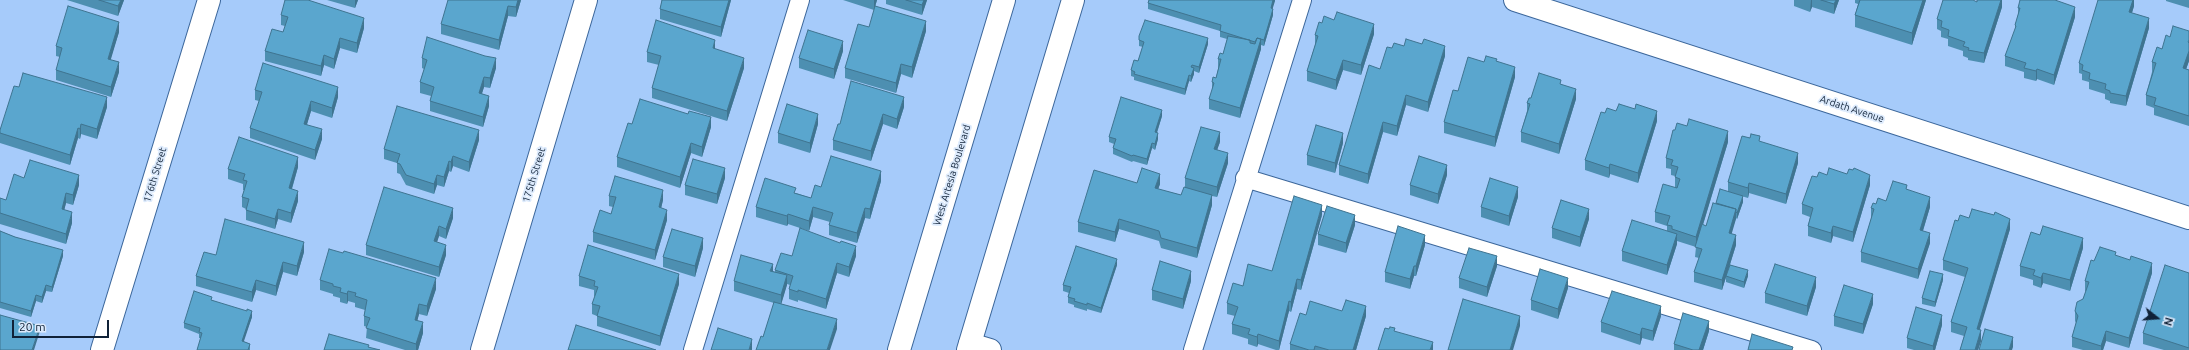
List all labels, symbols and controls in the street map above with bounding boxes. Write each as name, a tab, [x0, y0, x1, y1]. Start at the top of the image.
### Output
street label: Ardath Avenue	[1818, 93, 1886, 125]
street label: West Artesia Boulevard	[931, 123, 973, 227]
street label: 176th Street	[141, 146, 169, 204]
street label: 175th Street	[520, 146, 548, 204]
north arrow	[2137, 298, 2177, 338]
scale bar	[14, 312, 111, 338]
text: N	[2162, 316, 2175, 327]
text: 20 m	[19, 320, 46, 333]

